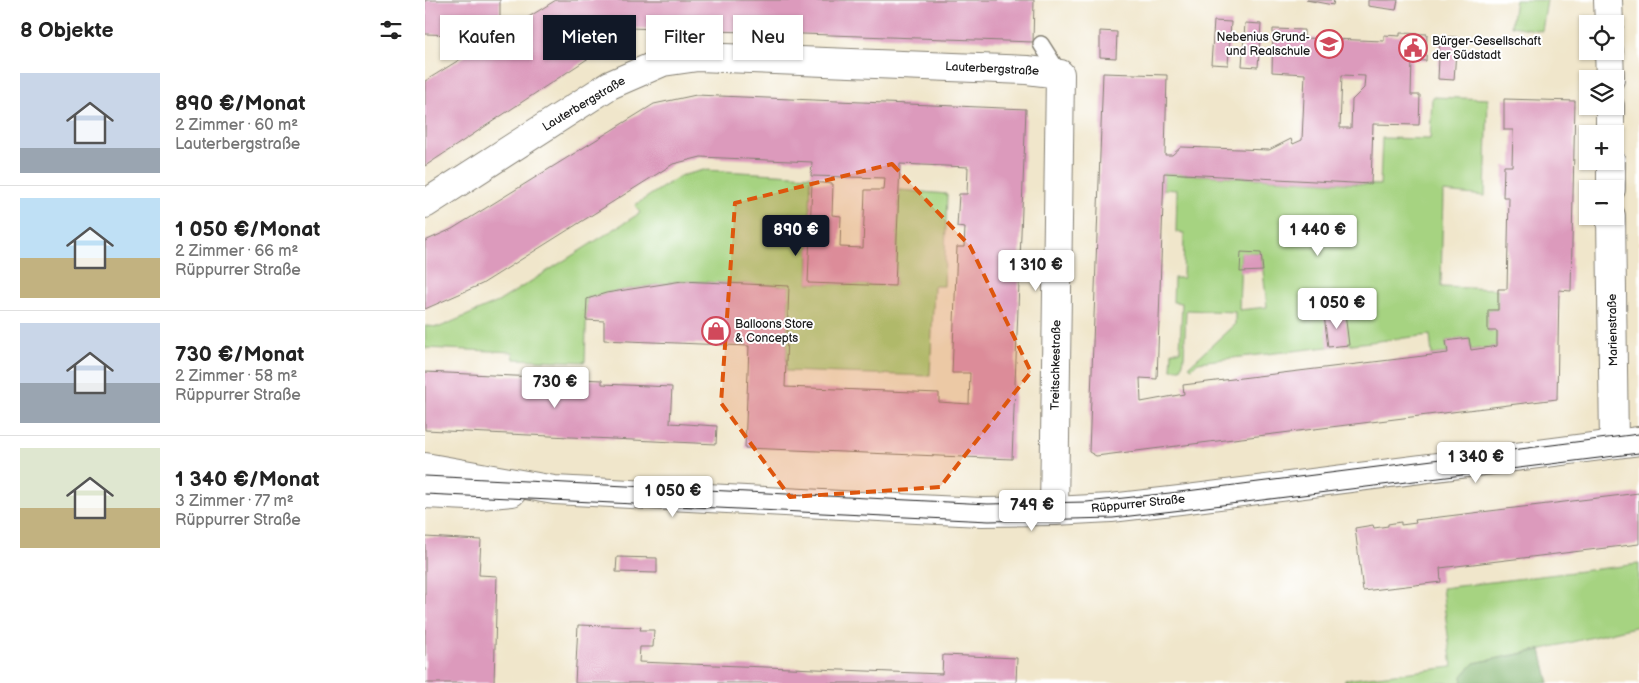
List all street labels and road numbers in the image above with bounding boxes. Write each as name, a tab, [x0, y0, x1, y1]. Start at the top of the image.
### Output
street label: Lauterbergstraße	[945, 59, 1039, 79]
street label: Lauterbergstraße	[540, 73, 628, 135]
street label: Marienstraße	[1605, 294, 1621, 366]
street label: Treitschkestraße	[1048, 320, 1064, 410]
street label: Rüppurrer Straße	[1090, 492, 1186, 516]

